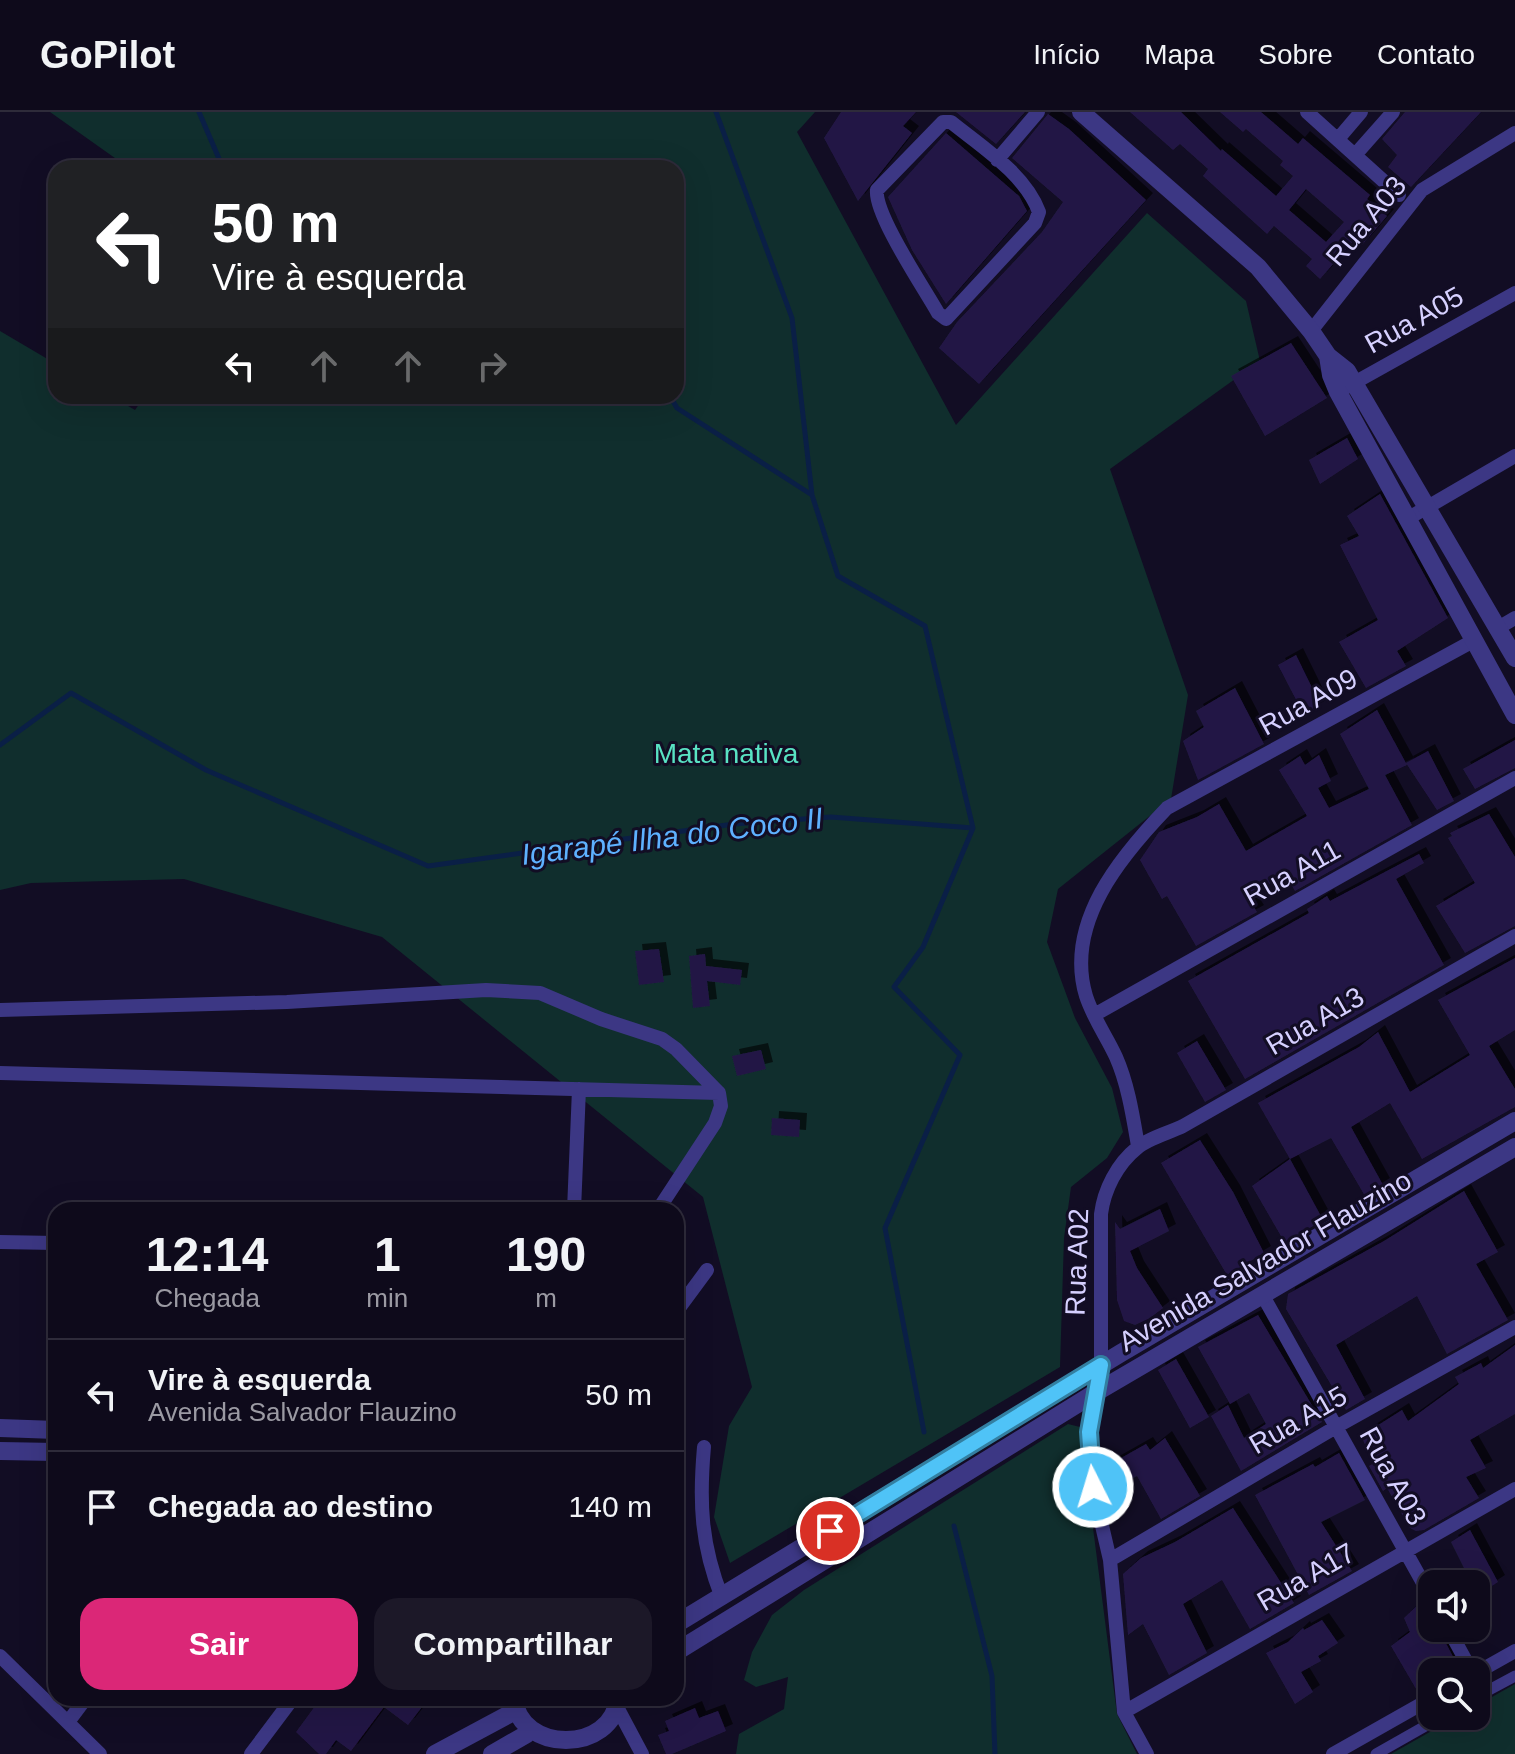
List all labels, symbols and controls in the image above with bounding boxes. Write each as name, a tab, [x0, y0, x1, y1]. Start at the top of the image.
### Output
text: GoPilot	[40, 34, 175, 76]
text: Início	[1033, 39, 1100, 70]
text: Mapa	[1144, 39, 1214, 70]
text: Sobre	[1258, 39, 1333, 70]
text: Contato	[1377, 39, 1475, 70]
street label: Rua A03	[1320, 170, 1412, 272]
text: 50 m	[212, 191, 340, 254]
icon: left	[80, 192, 184, 296]
text: Vire à esquerda	[212, 257, 466, 298]
street label: Rua A05	[1360, 280, 1468, 360]
icon: left	[218, 344, 262, 388]
icon: ahead	[302, 344, 346, 388]
icon: ahead	[386, 344, 430, 388]
icon: right	[470, 344, 514, 388]
street label: Rua A09	[1254, 662, 1362, 742]
park label: Mata nativa	[654, 738, 799, 769]
water label: Igarapé Ilha do Coco II	[519, 801, 825, 871]
street label: Rua A11	[1238, 834, 1346, 912]
street label: Rua A13	[1261, 981, 1369, 1061]
street label: Avenida Salvador Flauzino	[1113, 1164, 1417, 1358]
street label: Rua A02	[1060, 1208, 1094, 1316]
text: 12:14	[146, 1228, 269, 1281]
text: 1	[374, 1228, 401, 1281]
text: 190	[506, 1228, 586, 1281]
text: Chegada	[154, 1283, 260, 1313]
text: min	[366, 1283, 408, 1313]
text: m	[535, 1283, 557, 1313]
text: Vire à esquerda	[148, 1363, 371, 1396]
icon: left	[80, 1373, 124, 1417]
text: 50 m	[585, 1378, 652, 1411]
street label: Rua A15	[1244, 1380, 1352, 1460]
text: Avenida Salvador Flauzino	[148, 1397, 457, 1427]
street label: Rua A03	[1353, 1422, 1433, 1530]
position arrow	[1051, 1445, 1135, 1529]
icon: arrive	[80, 1485, 124, 1529]
text: Chegada ao destino	[148, 1490, 433, 1523]
text: 140 m	[569, 1490, 652, 1523]
pin	[796, 1497, 864, 1565]
icon: arrive	[808, 1509, 852, 1553]
street label: Rua A17	[1252, 1537, 1360, 1617]
map controls	[1418, 1570, 1490, 1730]
button: sound	[1418, 1570, 1490, 1642]
button: Sair	[80, 1598, 358, 1690]
button: Compartilhar	[374, 1598, 652, 1690]
button: search	[1418, 1658, 1490, 1730]

